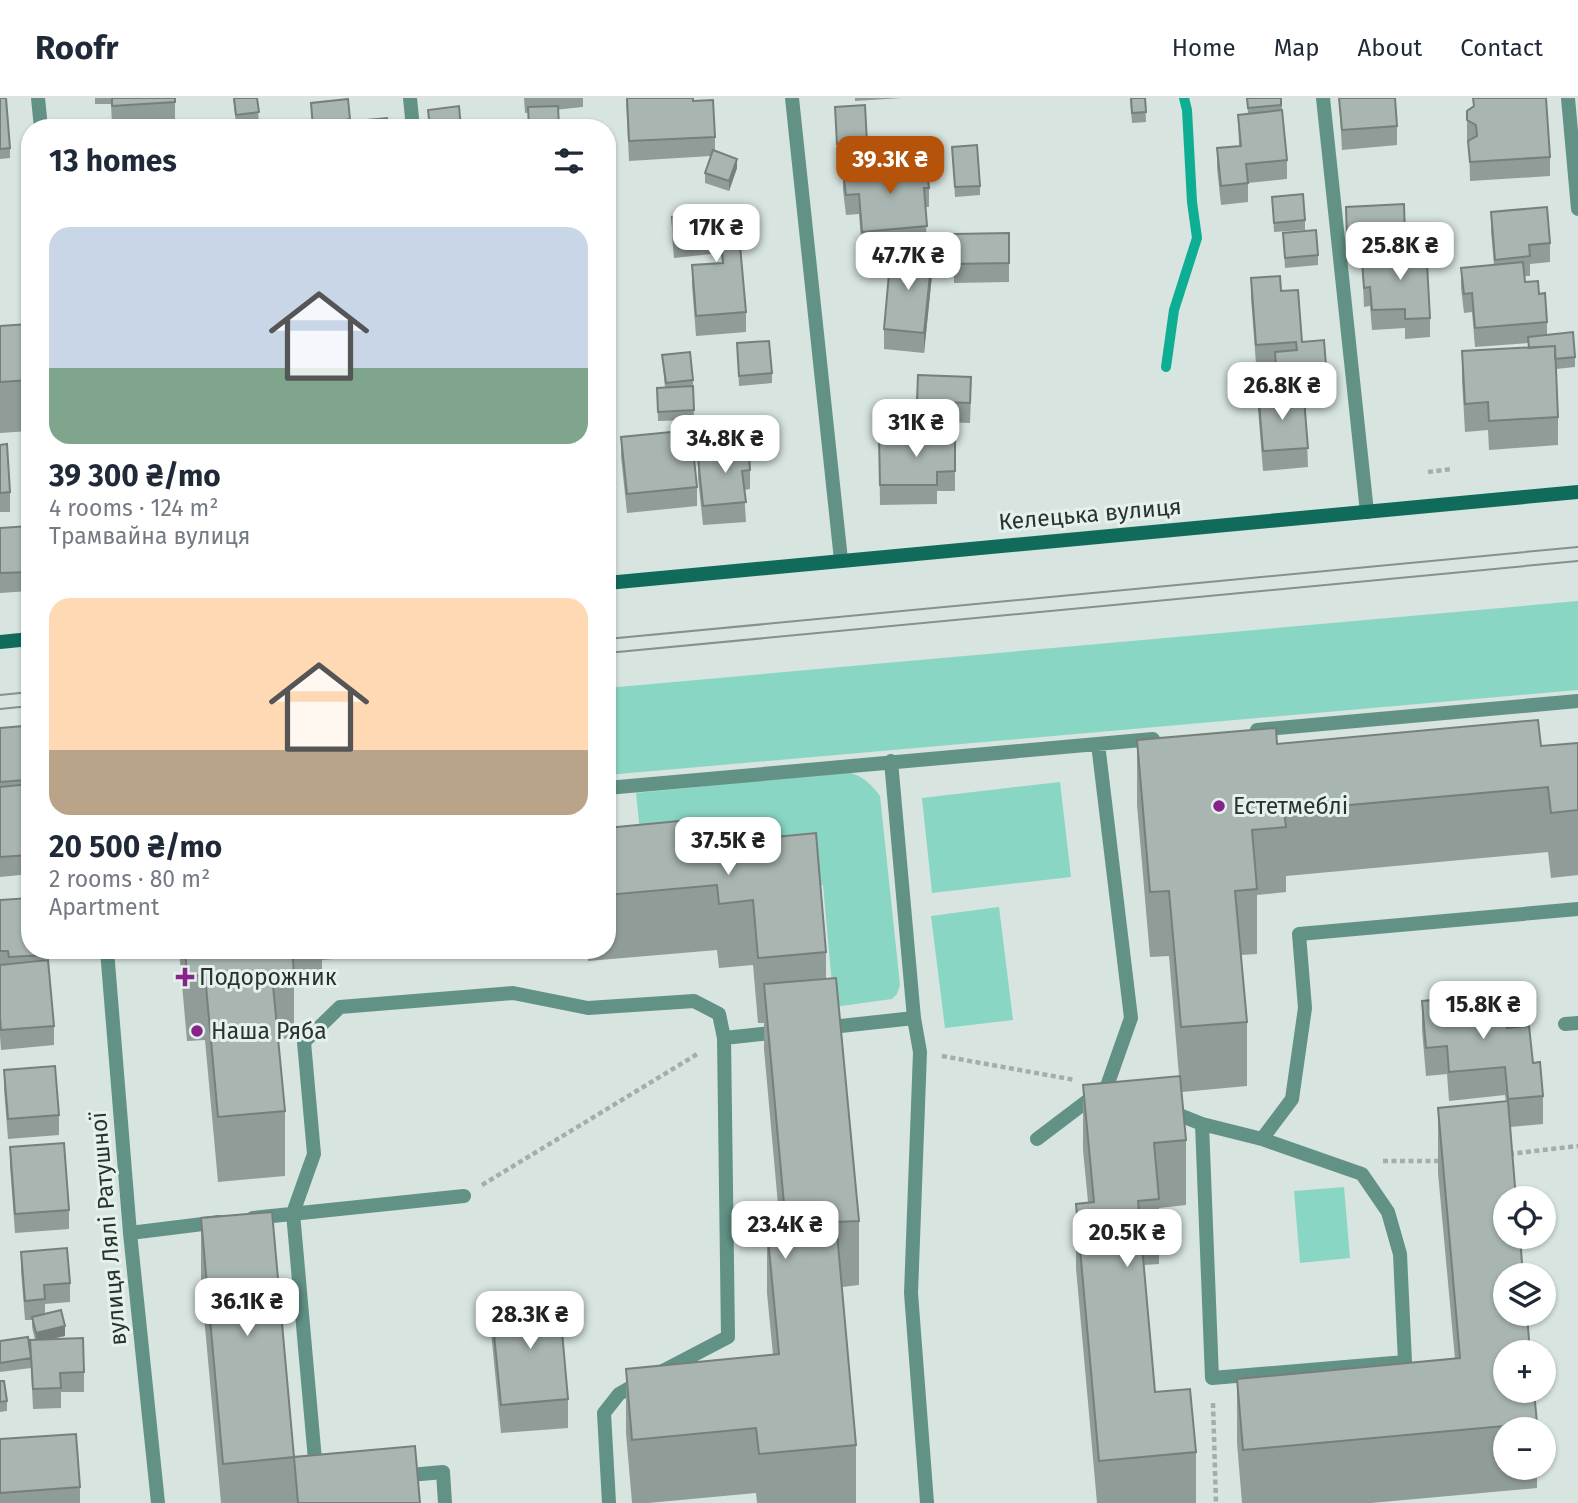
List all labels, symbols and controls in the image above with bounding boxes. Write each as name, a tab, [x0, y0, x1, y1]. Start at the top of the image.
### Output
text: Roofr	[35, 28, 118, 68]
text: Home	[1172, 34, 1236, 62]
text: Map	[1274, 34, 1320, 62]
text: About	[1358, 34, 1422, 62]
text: Contact	[1460, 34, 1543, 62]
pin: 39.3K ₴	[825, 136, 955, 196]
icon: filters	[550, 142, 588, 180]
text: 13 homes	[49, 143, 177, 179]
text: 39.3K ₴	[852, 145, 928, 173]
pin: 17K ₴	[667, 204, 765, 264]
text: 17K ₴	[689, 213, 743, 241]
pin: 25.8K ₴	[1335, 222, 1465, 282]
text: 25.8K ₴	[1362, 231, 1438, 259]
pin: 47.7K ₴	[843, 232, 973, 292]
text: 47.7K ₴	[872, 241, 944, 269]
icon: home	[256, 273, 382, 399]
pin: 26.8K ₴	[1217, 362, 1347, 422]
text: 26.8K ₴	[1244, 371, 1320, 399]
pin: 31K ₴	[867, 400, 965, 459]
text: 31K ₴	[888, 408, 944, 436]
pin: 34.8K ₴	[660, 416, 790, 475]
text: 34.8K ₴	[686, 424, 764, 452]
text: 39 300 ₴/mo	[49, 458, 221, 494]
street label: Келецька вулиця	[997, 492, 1183, 536]
text: 4 rooms · 124 m²	[49, 494, 218, 522]
text: Трамвайна вулиця	[49, 522, 250, 550]
icon: home	[256, 644, 382, 770]
place label: Естетмеблі	[1233, 792, 1348, 820]
marker: Естетмеблі	[1211, 798, 1227, 814]
pin: 37.5K ₴	[663, 818, 793, 877]
text: 37.5K ₴	[691, 826, 765, 854]
text: 20 500 ₴/mo	[49, 829, 222, 865]
text: 2 rooms · 80 m²	[49, 865, 210, 893]
text: Apartment	[49, 893, 159, 921]
place label: Подорожник	[199, 963, 337, 991]
marker: Подорожник	[177, 969, 193, 985]
pin: 15.8K ₴	[1418, 982, 1548, 1041]
text: 15.8K ₴	[1445, 990, 1521, 1018]
place label: Наша Ряба	[211, 1017, 327, 1045]
marker: Наша Ряба	[189, 1023, 205, 1039]
street label: вулиця Лялі Ратушної	[84, 1111, 132, 1347]
map controls	[1493, 1186, 1556, 1480]
button: locate	[1493, 1186, 1556, 1249]
pin: 23.4K ₴	[720, 1202, 850, 1261]
text: 23.4K ₴	[748, 1210, 822, 1238]
pin: 20.5K ₴	[1062, 1210, 1192, 1269]
text: 20.5K ₴	[1089, 1218, 1165, 1246]
button: layers	[1493, 1263, 1556, 1326]
pin: 36.1K ₴	[182, 1278, 312, 1338]
text: 36.1K ₴	[211, 1287, 283, 1315]
pin: 28.3K ₴	[465, 1292, 595, 1351]
text: 28.3K ₴	[492, 1300, 568, 1328]
button: +	[1493, 1340, 1556, 1403]
button: −	[1493, 1417, 1556, 1480]

